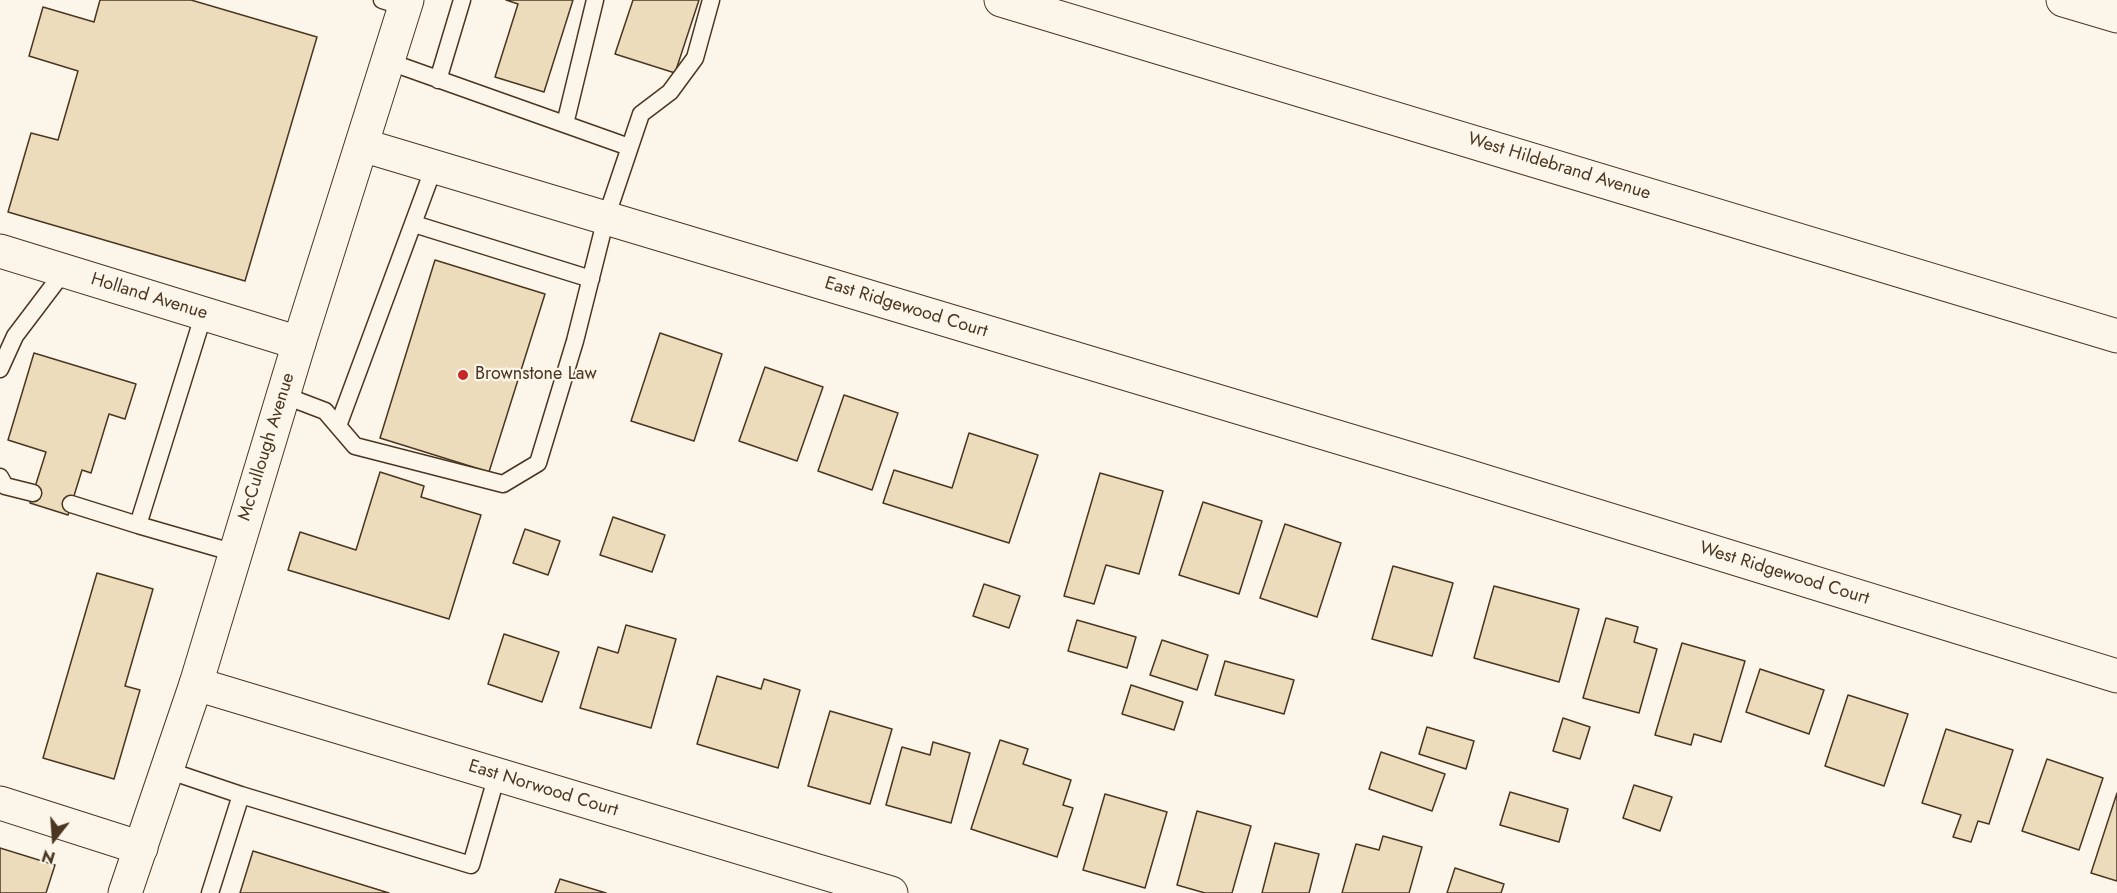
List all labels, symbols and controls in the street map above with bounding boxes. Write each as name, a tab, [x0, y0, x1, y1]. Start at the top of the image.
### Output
street label: West Hildebrand Avenue	[1465, 129, 1653, 205]
street label: Holland Avenue	[88, 269, 210, 325]
street label: East Ridgewood Court	[822, 273, 990, 343]
place label: Brownstone Law	[475, 364, 597, 386]
marker: Brownstone Law	[456, 368, 470, 382]
street label: McCullough Avenue	[234, 370, 300, 524]
street label: West Ridgewood Court	[1697, 538, 1871, 610]
street label: East Norwood Court	[466, 756, 620, 822]
north arrow	[24, 809, 84, 869]
text: N	[39, 844, 58, 870]

